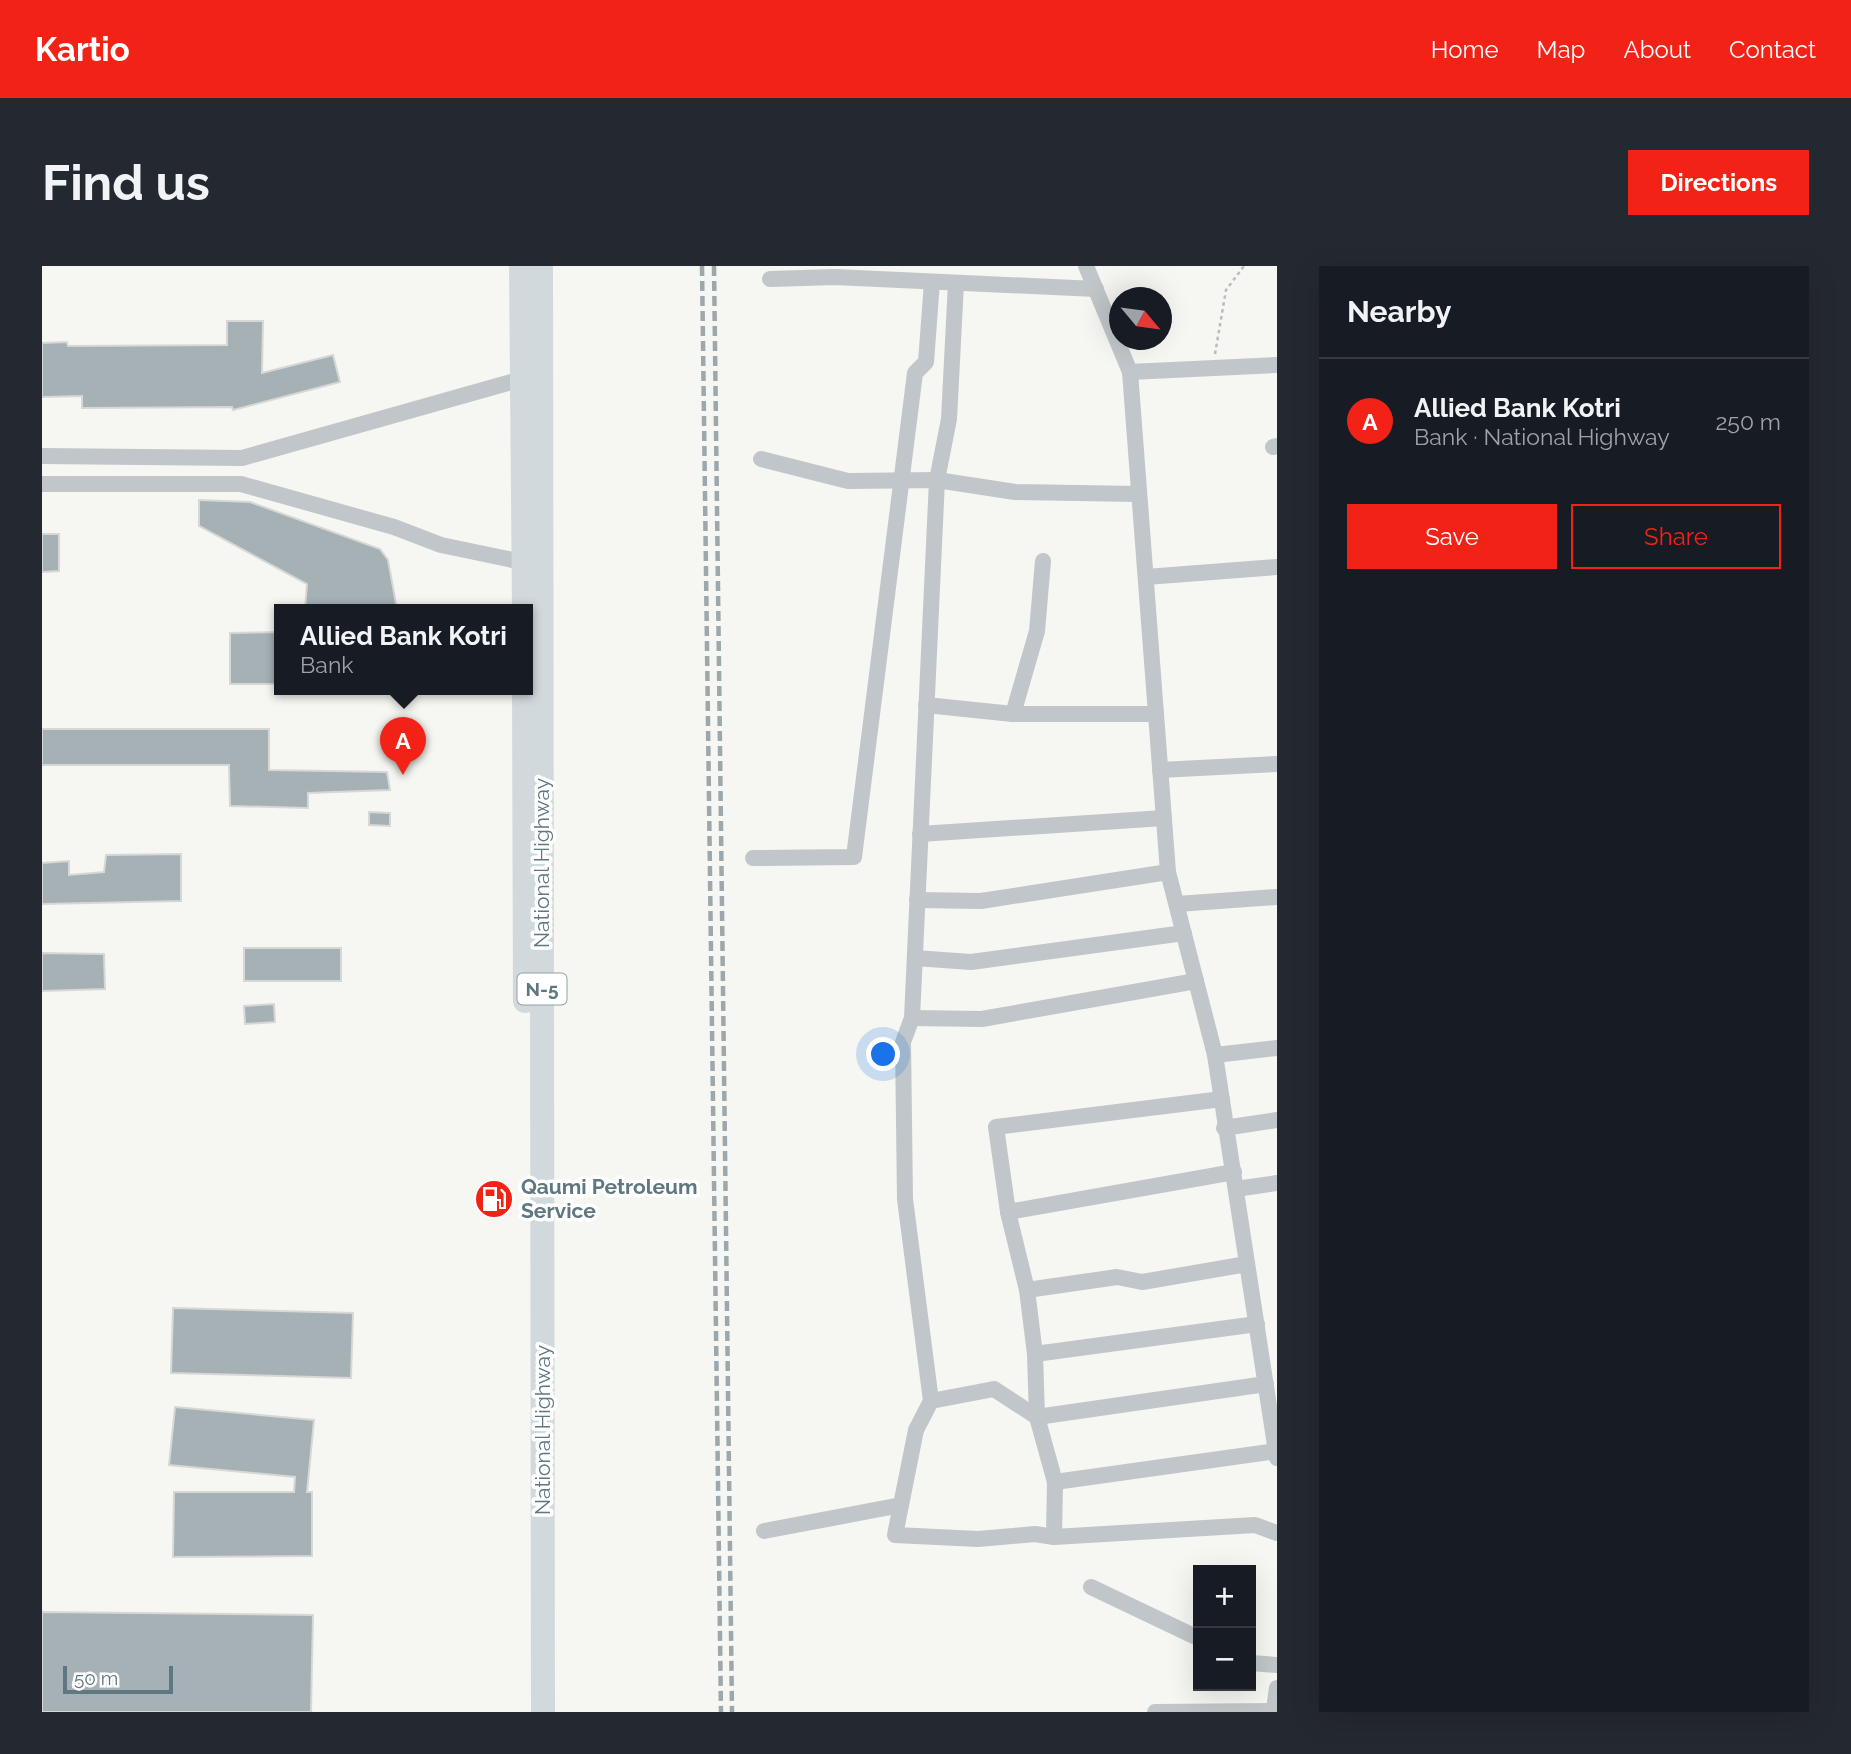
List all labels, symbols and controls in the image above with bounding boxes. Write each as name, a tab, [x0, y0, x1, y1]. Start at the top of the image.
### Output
text: Kartio	[35, 30, 130, 69]
text: Home	[1431, 35, 1499, 64]
text: Map	[1537, 35, 1585, 64]
text: About	[1623, 35, 1691, 64]
text: Contact	[1729, 35, 1816, 64]
button: Directions	[1628, 150, 1809, 215]
text: Find us	[42, 154, 210, 211]
north arrow	[1109, 287, 1172, 350]
text: Nearby	[1347, 294, 1451, 329]
text: Allied Bank Kotri	[1414, 393, 1621, 423]
text: A	[1362, 408, 1378, 435]
text: 250 m	[1715, 408, 1781, 435]
text: Bank · National Highway	[1414, 423, 1670, 450]
button: Save	[1347, 504, 1557, 569]
button: Share	[1571, 504, 1781, 569]
popup	[274, 604, 533, 695]
text: Allied Bank Kotri	[300, 621, 507, 651]
text: Bank	[300, 651, 354, 678]
pin: A	[380, 717, 426, 775]
street label: National Highway	[529, 778, 554, 948]
road number: N-5	[518, 974, 566, 1004]
your location	[866, 1037, 900, 1071]
place label: Qaumi Petroleum Service	[521, 1174, 698, 1223]
fuel station icon: Qaumi Petroleum Service	[473, 1178, 515, 1220]
street label: National Highway	[530, 1345, 555, 1515]
map controls	[1193, 1565, 1256, 1691]
button: +	[1193, 1565, 1256, 1628]
button: −	[1193, 1628, 1256, 1691]
scale bar	[63, 1663, 173, 1695]
text: 50 m	[74, 1667, 118, 1689]

